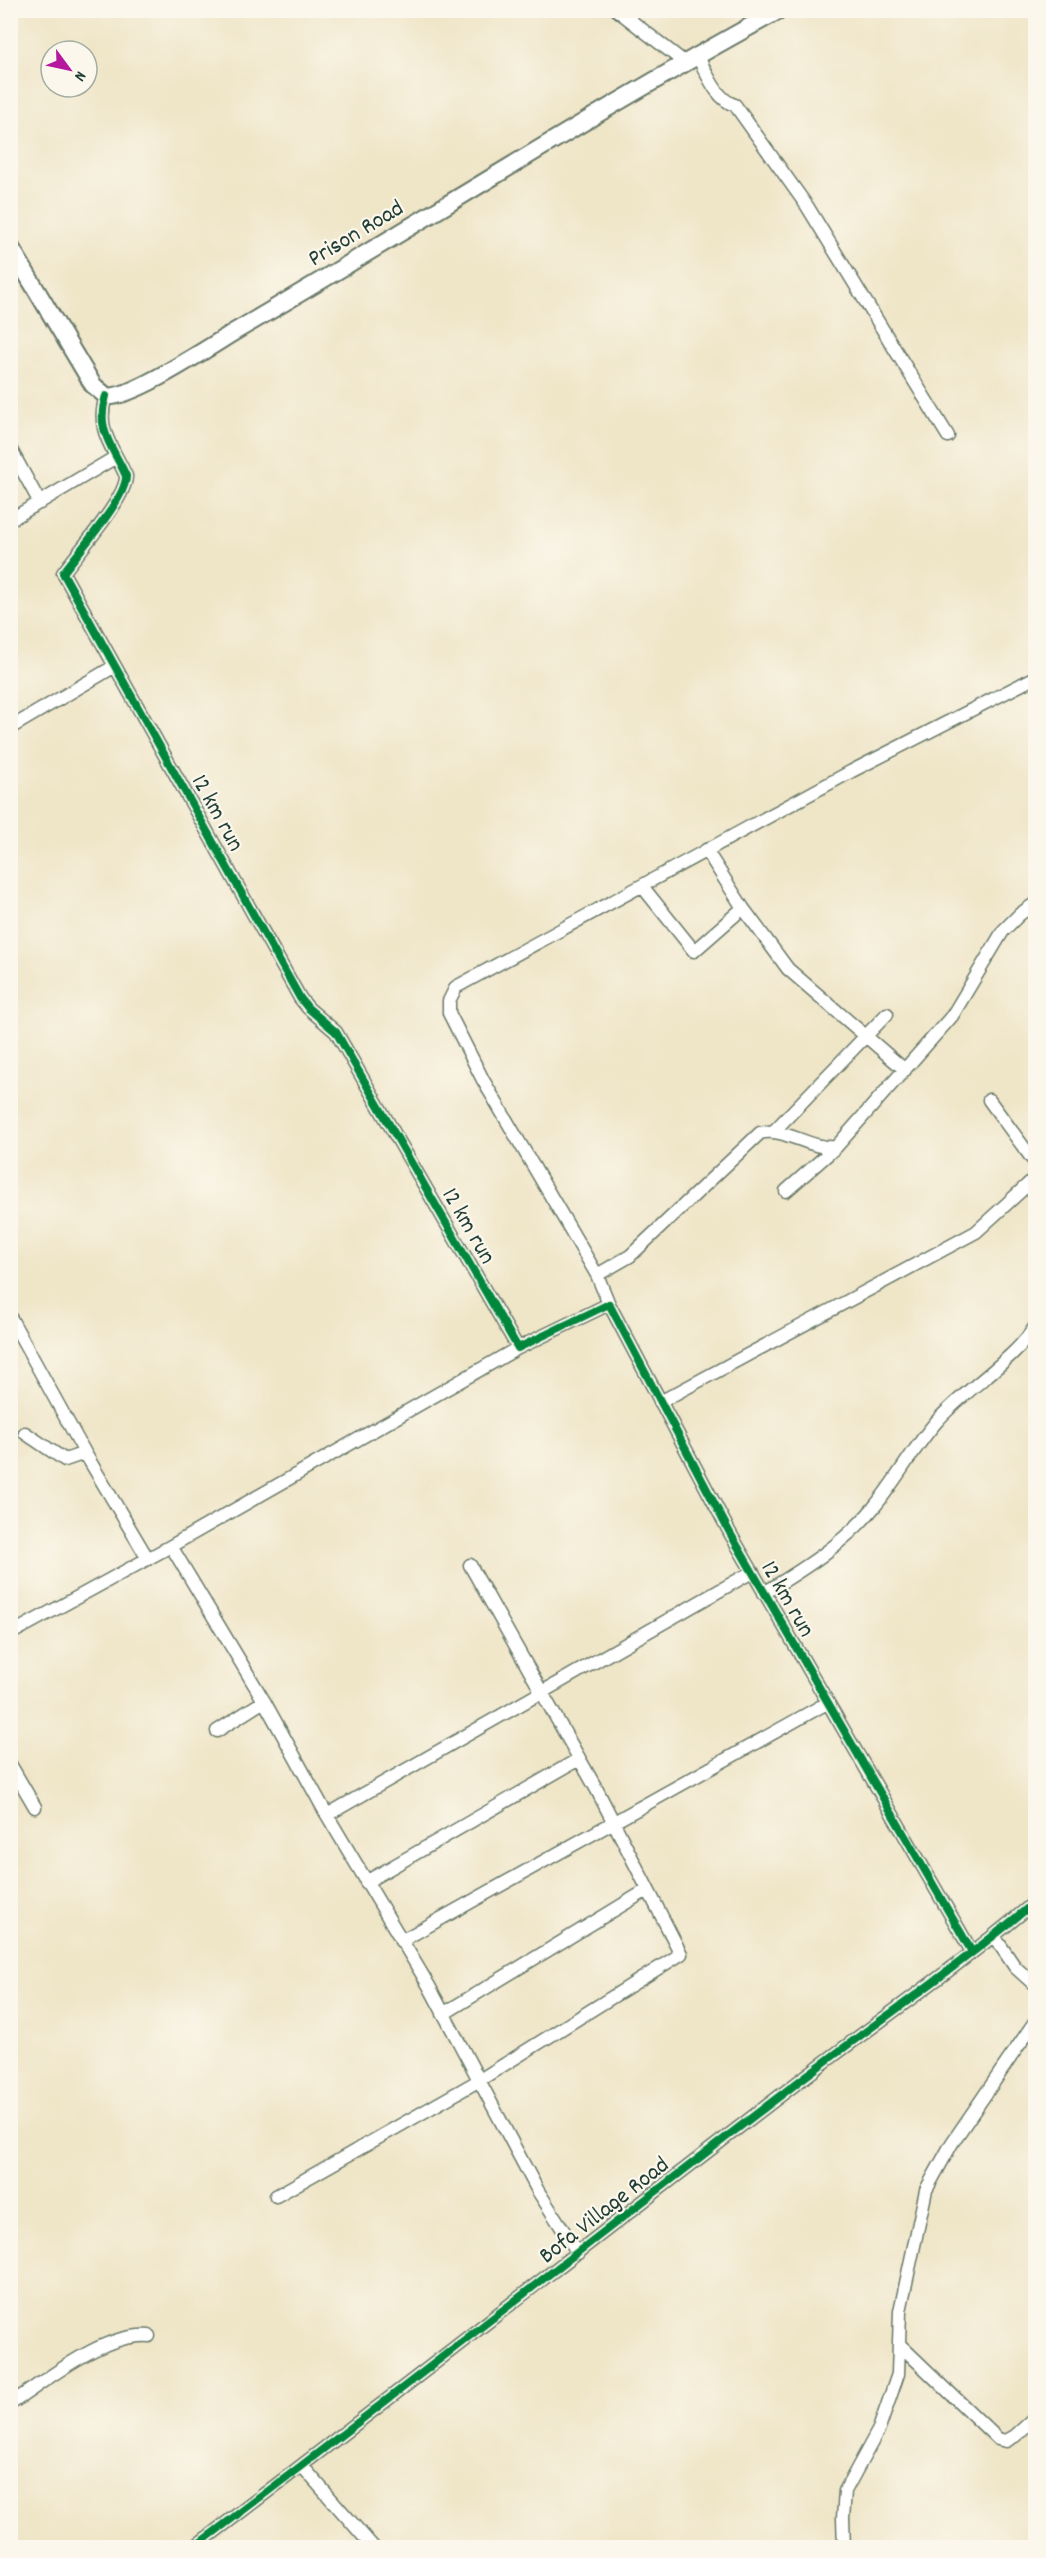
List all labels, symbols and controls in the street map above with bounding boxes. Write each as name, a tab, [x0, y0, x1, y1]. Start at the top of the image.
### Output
north arrow	[39, 39, 99, 99]
text: N	[68, 66, 91, 85]
street label: Prison Road	[302, 193, 411, 277]
street label: 12 km run	[181, 769, 251, 858]
street label: 12 km run	[432, 1182, 503, 1271]
street label: 12 km run	[751, 1555, 822, 1644]
street label: Bofa Village Road	[532, 2150, 677, 2273]

